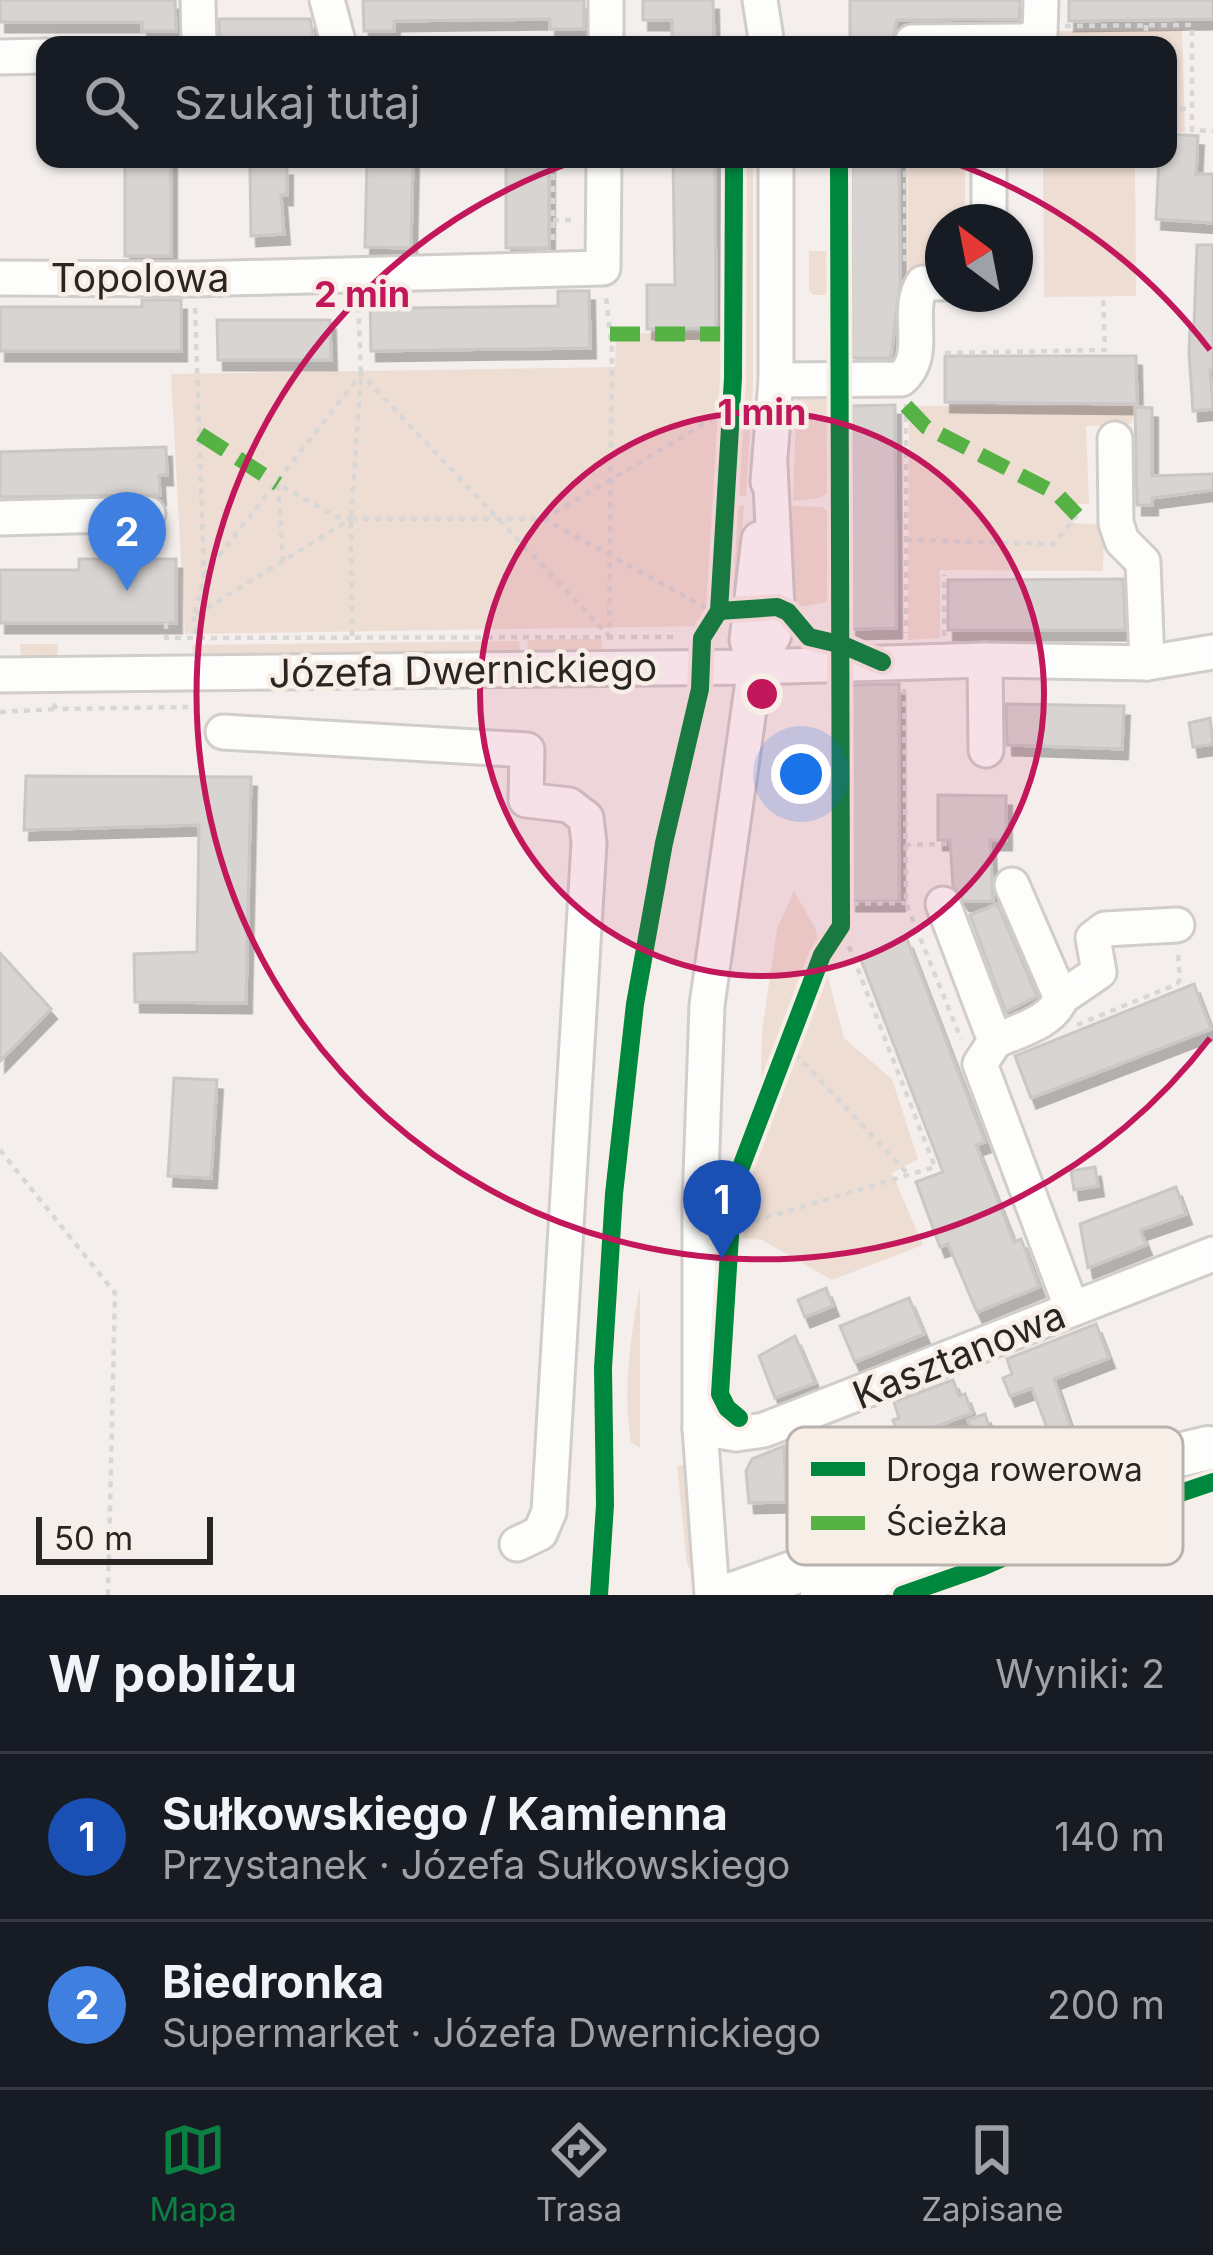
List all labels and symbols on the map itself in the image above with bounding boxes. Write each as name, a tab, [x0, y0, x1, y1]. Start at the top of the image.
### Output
north arrow	[925, 204, 1033, 312]
street label: Topolowa	[51, 254, 229, 301]
text: 2 min	[314, 272, 410, 316]
text: 1 min	[717, 390, 807, 434]
pin: 2	[88, 492, 166, 591]
street label: Józefa Dwernickiego	[268, 643, 658, 696]
centre of rings	[741, 673, 783, 715]
your location	[771, 744, 831, 804]
pin: 1	[683, 1160, 761, 1259]
street label: Kasztanowa	[846, 1291, 1072, 1418]
legend	[787, 1427, 1183, 1565]
text: Droga rowerowa	[886, 1449, 1143, 1489]
text: Ścieżka	[886, 1503, 1008, 1543]
scale bar	[36, 1511, 213, 1564]

